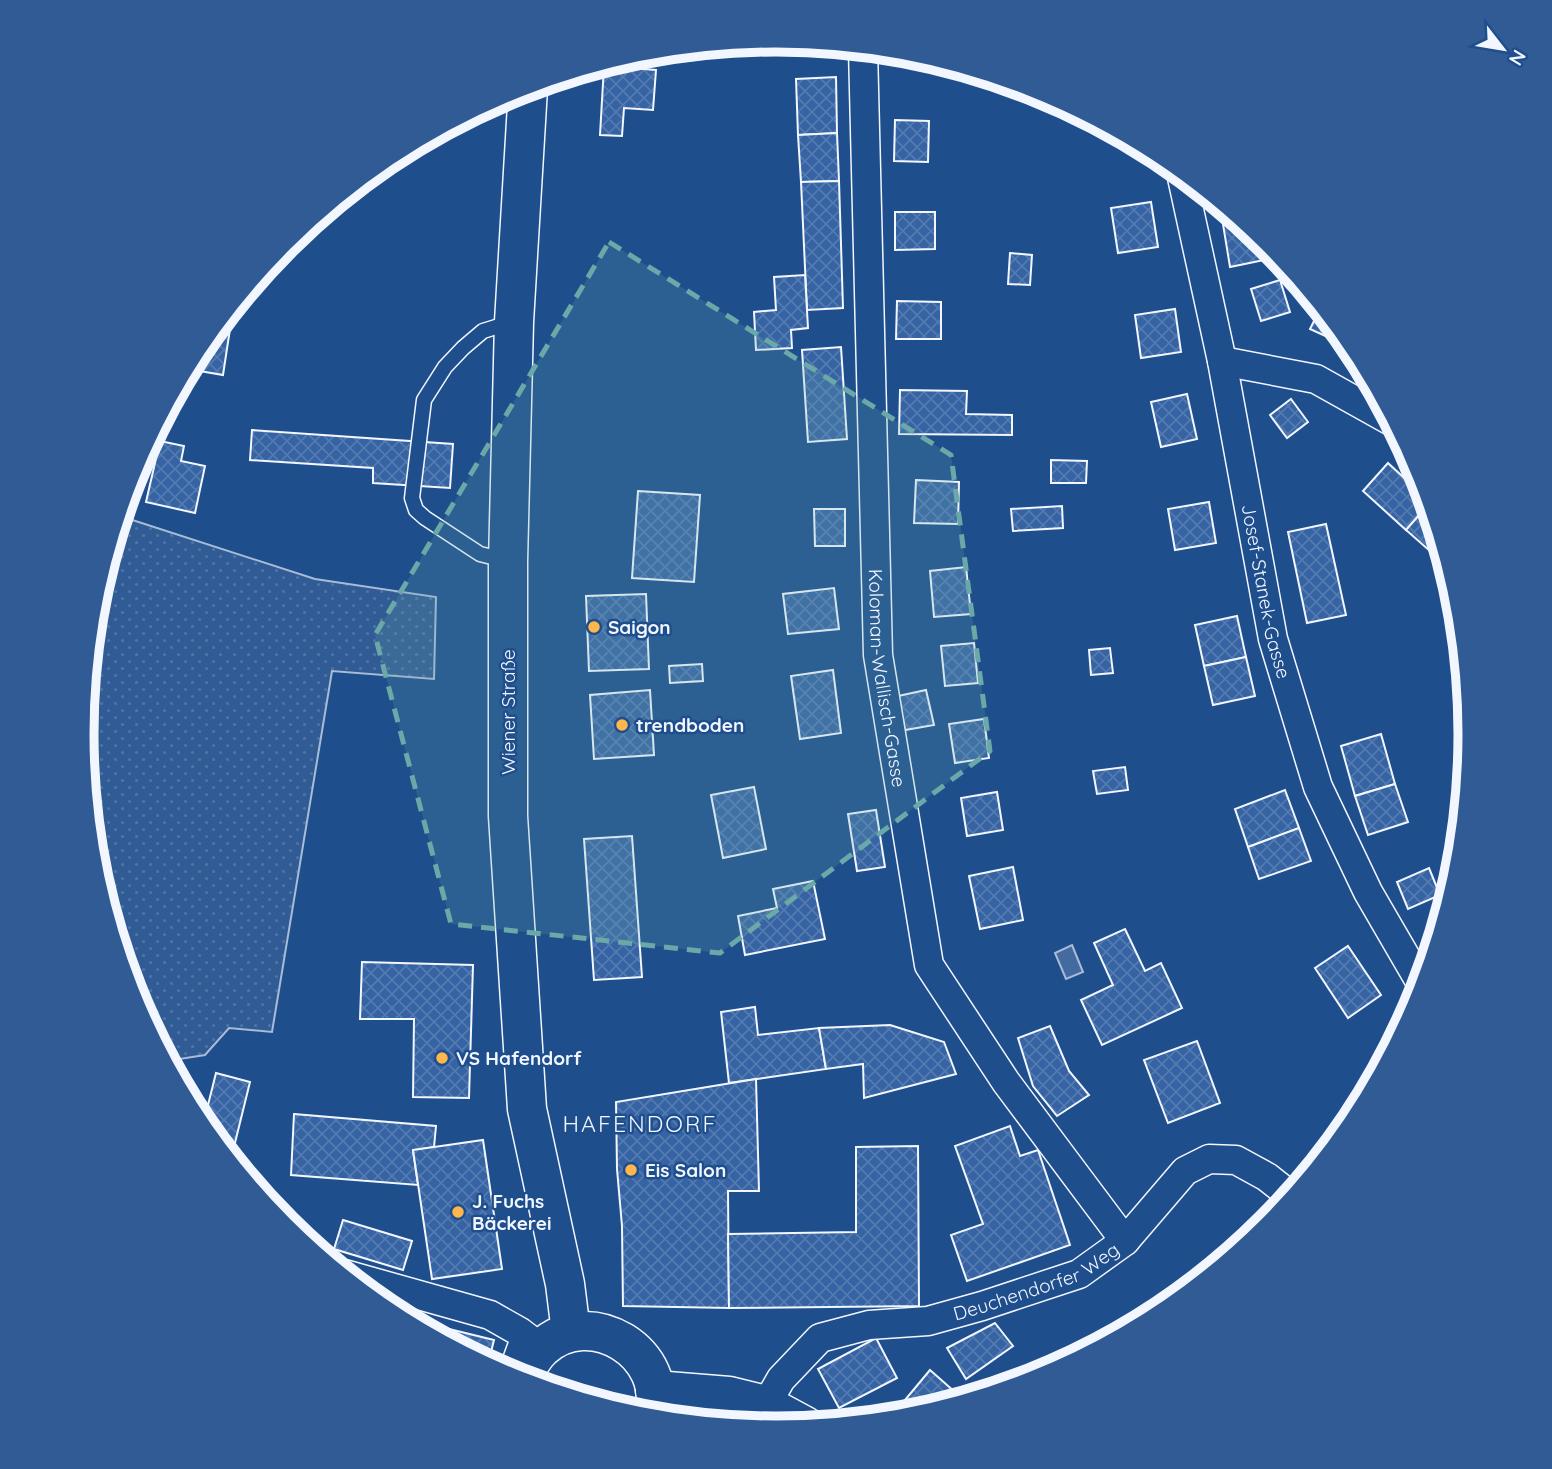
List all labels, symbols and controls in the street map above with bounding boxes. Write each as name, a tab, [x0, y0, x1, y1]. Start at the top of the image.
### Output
north arrow	[1468, 14, 1538, 84]
text: N	[1504, 46, 1531, 70]
street label: Josef-Stanek-Gasse	[1236, 502, 1296, 682]
street label: Koloman-Wallisch-Gasse	[864, 569, 912, 789]
place label: Saigon	[608, 615, 671, 639]
marker: Saigon	[586, 619, 602, 635]
street label: Wiener Straße	[496, 649, 520, 775]
place label: trendboden	[636, 713, 744, 737]
marker: trendboden	[614, 717, 630, 733]
place label: VS Hafendorf	[456, 1046, 582, 1070]
marker: VS Hafendorf	[434, 1050, 450, 1066]
district label: HAFENDORF	[563, 1109, 717, 1138]
place label: Eis Salon	[645, 1158, 726, 1182]
marker: Eis Salon	[623, 1162, 639, 1178]
place label: J. Fuchs Bäckerei	[472, 1189, 551, 1235]
marker: J. Fuchs Bäckerei	[450, 1204, 466, 1220]
street label: Deuchendorfer Weg	[950, 1237, 1124, 1325]

